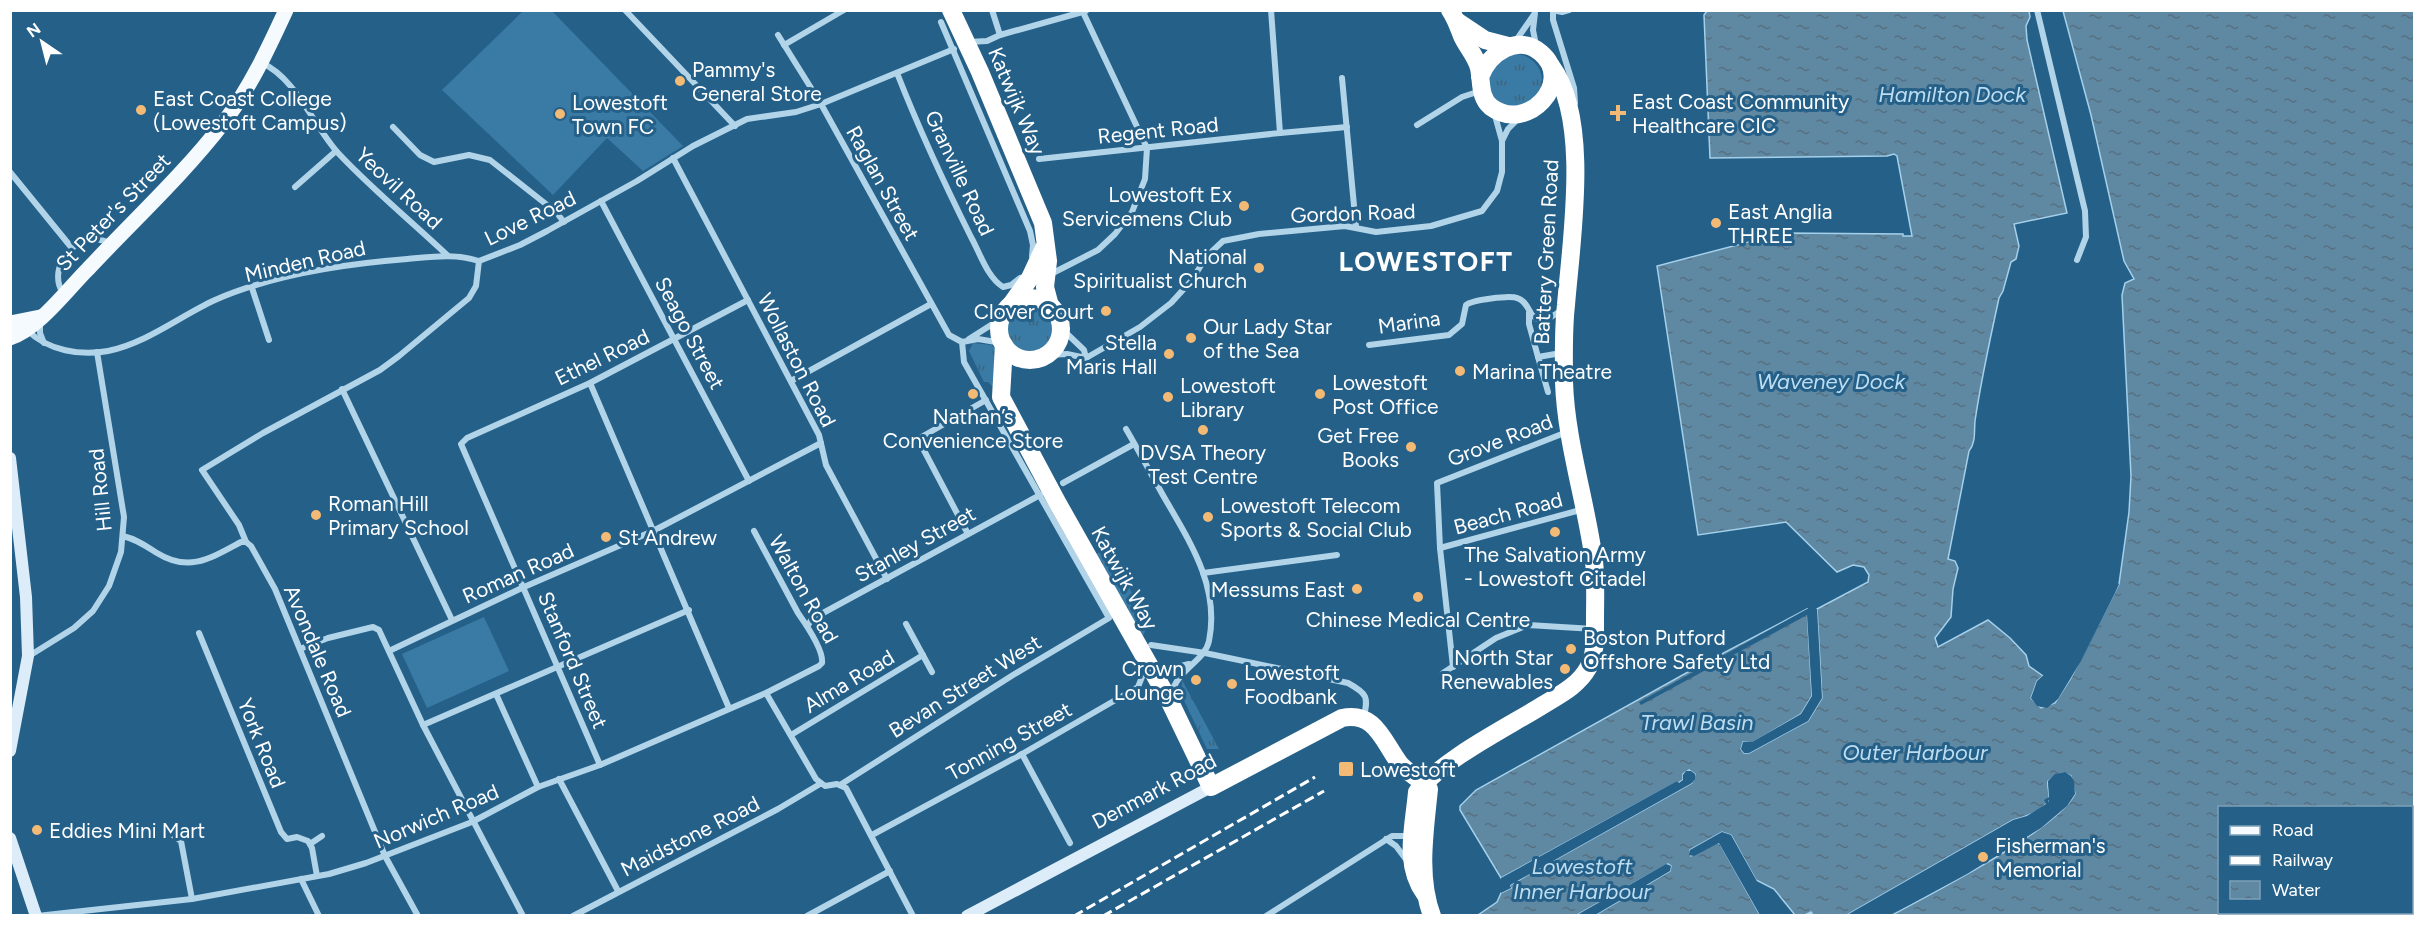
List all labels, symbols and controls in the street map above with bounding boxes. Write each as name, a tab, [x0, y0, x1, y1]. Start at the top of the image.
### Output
north arrow	[12, 12, 72, 72]
text: N	[23, 19, 44, 41]
street label: Katwijk Way	[983, 43, 1051, 159]
place label: Pammy's General Store	[692, 57, 822, 106]
marker: Pammy's General Store	[673, 74, 687, 88]
water label: Hamilton Dock	[1878, 81, 2027, 108]
place label: East Coast College (Lowestoft Campus)	[153, 86, 347, 135]
place label: East Coast Community Healthcare CIC	[1632, 89, 1849, 138]
place label: Lowestoft Town FC	[572, 90, 668, 139]
marker: East Coast College (Lowestoft Campus)	[134, 103, 148, 117]
marker: East Coast Community Healthcare CIC	[1609, 104, 1627, 122]
street label: Granville Road	[920, 106, 1000, 240]
marker: Lowestoft Town FC	[553, 107, 567, 121]
street label: Regent Road	[1096, 111, 1220, 149]
street label: Raglan Street	[841, 121, 925, 245]
street label: Yeovil Road	[351, 142, 447, 234]
street label: St Peter's Street	[51, 148, 175, 276]
street label: Battery Green Road	[1529, 159, 1563, 345]
place label: Lowestoft Ex Servicemens Club	[1062, 182, 1232, 231]
street label: Love Road	[480, 185, 580, 251]
street label: Gordon Road	[1290, 198, 1416, 228]
marker: Lowestoft Ex Servicemens Club	[1237, 199, 1251, 213]
place label: East Anglia THREE	[1728, 199, 1833, 248]
marker: East Anglia THREE	[1709, 216, 1723, 230]
street label: Minden Road	[242, 235, 368, 287]
place label: National Spiritualist Church	[1073, 244, 1247, 293]
district label: LOWESTOFT	[1339, 245, 1513, 278]
marker: National Spiritualist Church	[1252, 261, 1266, 275]
street label: Seago Street	[650, 273, 730, 393]
street label: Wollaston Road	[753, 289, 841, 431]
place label: Clover Court	[974, 299, 1094, 324]
marker: Clover Court	[1099, 304, 1113, 318]
street label: Marina	[1376, 305, 1442, 339]
place label: Our Lady Star of the Sea	[1203, 314, 1332, 363]
street label: Ethel Road	[551, 323, 653, 391]
place label: Stella Maris Hall	[1066, 330, 1157, 379]
marker: Our Lady Star of the Sea	[1184, 331, 1198, 345]
marker: Stella Maris Hall	[1162, 347, 1176, 361]
place label: Marina Theatre	[1472, 359, 1612, 384]
marker: Marina Theatre	[1453, 364, 1467, 378]
water label: Waveney Dock	[1757, 368, 1906, 395]
place label: Lowestoft Post Office	[1332, 370, 1439, 419]
place label: Lowestoft Library	[1180, 373, 1276, 422]
marker: Nathan’s Convenience Store	[966, 387, 980, 401]
marker: Lowestoft Post Office	[1313, 387, 1327, 401]
marker: Lowestoft Library	[1161, 390, 1175, 404]
place label: Nathan’s Convenience Store	[883, 404, 1063, 453]
street label: Grove Road	[1444, 409, 1556, 471]
marker: DVSA Theory Test Centre	[1196, 423, 1210, 437]
place label: Get Free Books	[1317, 423, 1399, 472]
place label: DVSA Theory Test Centre	[1140, 440, 1266, 489]
marker: Get Free Books	[1404, 440, 1418, 454]
street label: Hill Road	[83, 447, 117, 533]
street label: Beach Road	[1451, 486, 1565, 540]
place label: Roman Hill Primary School	[328, 491, 469, 540]
place label: Lowestoft Telecom Sports & Social Club	[1220, 493, 1412, 542]
street label: Stanley Street	[850, 501, 980, 587]
marker: Roman Hill Primary School	[309, 508, 323, 522]
marker: Lowestoft Telecom Sports & Social Club	[1201, 510, 1215, 524]
street label: Katwijk Way	[1086, 522, 1164, 634]
place label: St Andrew	[618, 525, 718, 550]
marker: The Salvation Army - Lowestoft Citadel	[1548, 525, 1562, 539]
marker: St Andrew	[599, 530, 613, 544]
street label: Walton Road	[764, 530, 844, 648]
street label: Roman Road	[458, 537, 578, 609]
place label: The Salvation Army - Lowestoft Citadel	[1464, 542, 1646, 591]
place label: Messums East	[1211, 577, 1345, 602]
street label: Avondale Road	[279, 581, 357, 721]
marker: Messums East	[1350, 582, 1364, 596]
street label: Stanford Street	[533, 588, 613, 732]
marker: Chinese Medical Centre	[1411, 590, 1425, 604]
place label: Chinese Medical Centre	[1306, 607, 1530, 632]
place label: Boston Putford Offshore Safety Ltd	[1583, 625, 1770, 674]
street label: Bevan Street West	[884, 629, 1046, 743]
marker: Boston Putford Offshore Safety Ltd	[1564, 642, 1578, 656]
street label: Alma Road	[799, 644, 899, 718]
place label: North Star Renewables	[1440, 645, 1553, 694]
place label: Crown Lounge	[1114, 656, 1184, 705]
place label: Lowestoft Foodbank	[1244, 660, 1340, 709]
marker: North Star Renewables	[1558, 662, 1572, 676]
marker: Crown Lounge	[1189, 673, 1203, 687]
marker: Lowestoft Foodbank	[1225, 677, 1239, 691]
street label: York Road	[233, 695, 291, 791]
street label: Tonning Street	[942, 696, 1076, 786]
water label: Trawl Basin	[1640, 709, 1754, 736]
water label: Outer Harbour	[1842, 739, 1989, 766]
street label: Denmark Road	[1088, 748, 1220, 834]
place label: Lowestoft	[1360, 757, 1456, 782]
marker: Lowestoft	[1337, 760, 1355, 778]
street label: Norwich Road	[370, 778, 502, 854]
street label: Maidstone Road	[617, 790, 763, 882]
legend	[2218, 806, 2413, 914]
place label: Eddies Mini Mart	[49, 818, 205, 843]
text: Road	[2272, 819, 2313, 841]
marker: Eddies Mini Mart	[30, 823, 44, 837]
place label: Fisherman's Memorial	[1995, 833, 2106, 882]
text: Railway	[2272, 849, 2334, 871]
marker: Fisherman's Memorial	[1976, 850, 1990, 864]
water label: Lowestoft Inner Harbour	[1513, 853, 1652, 905]
text: Water	[2272, 879, 2320, 901]

